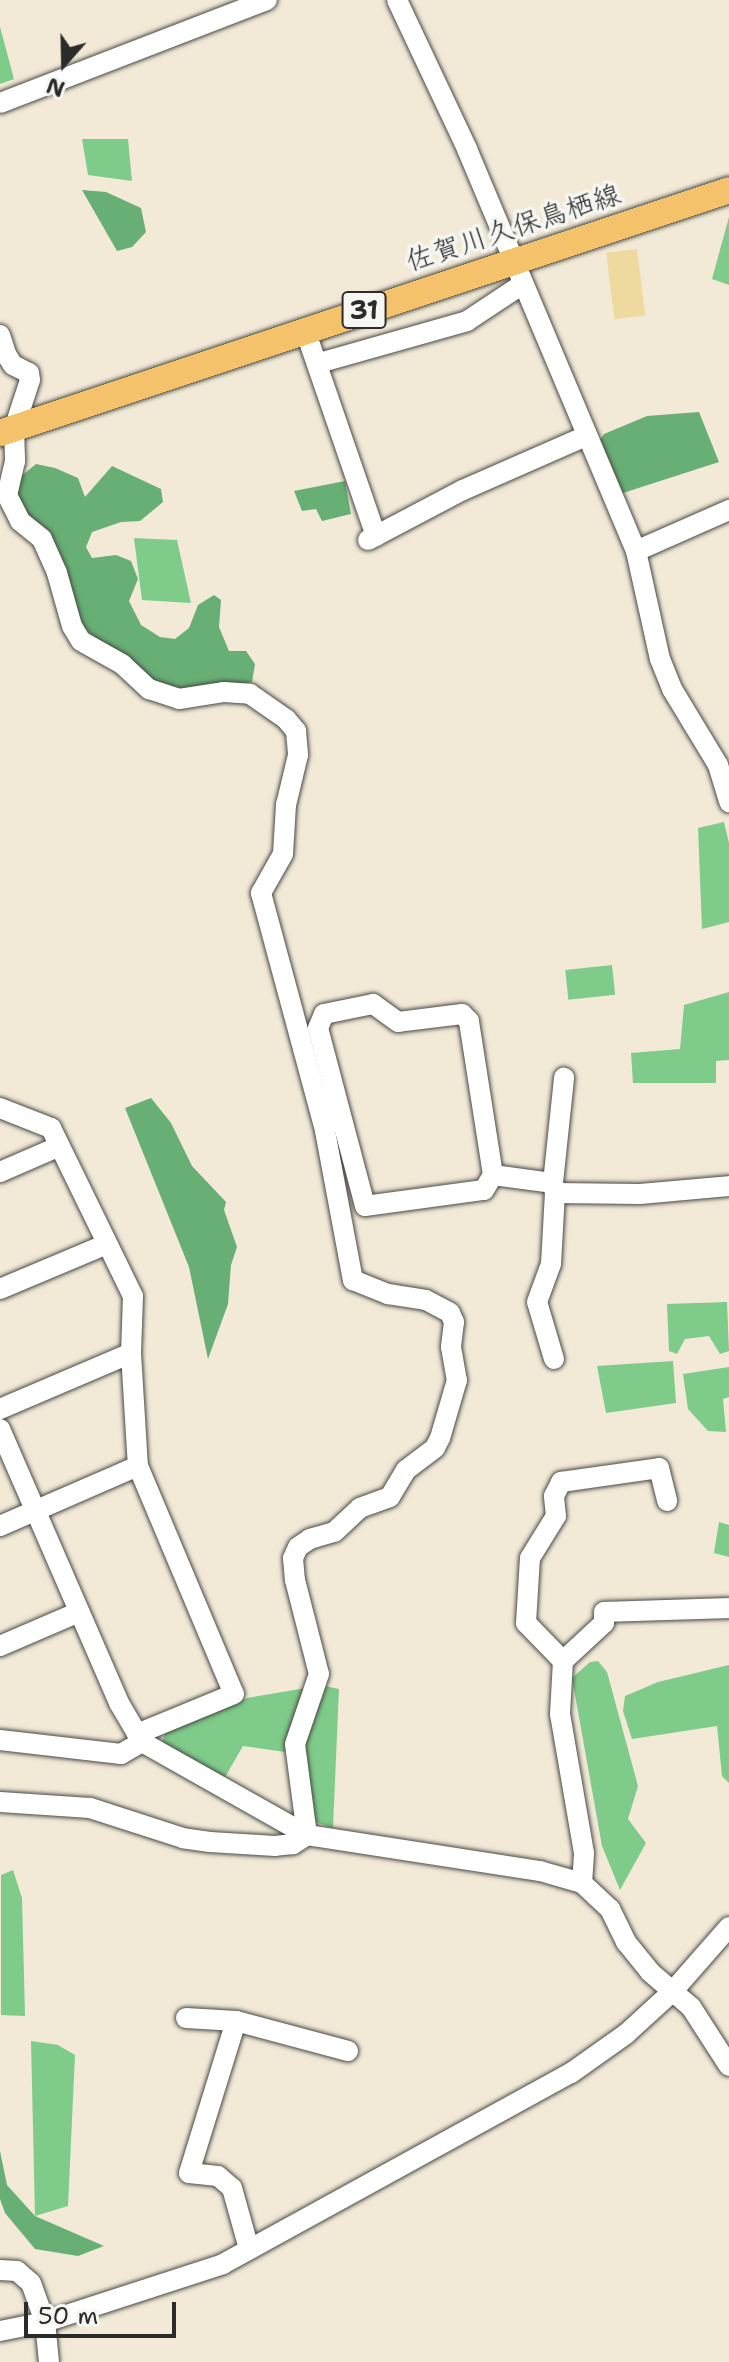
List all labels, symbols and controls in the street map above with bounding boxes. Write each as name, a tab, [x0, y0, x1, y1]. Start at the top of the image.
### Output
north arrow	[24, 24, 104, 104]
text: N	[42, 70, 69, 104]
street label: 佐賀川久保鳥栖線	[401, 176, 625, 278]
road number: 31	[340, 288, 388, 332]
scale bar	[28, 2286, 180, 2336]
text: 50 m	[38, 2300, 98, 2332]

